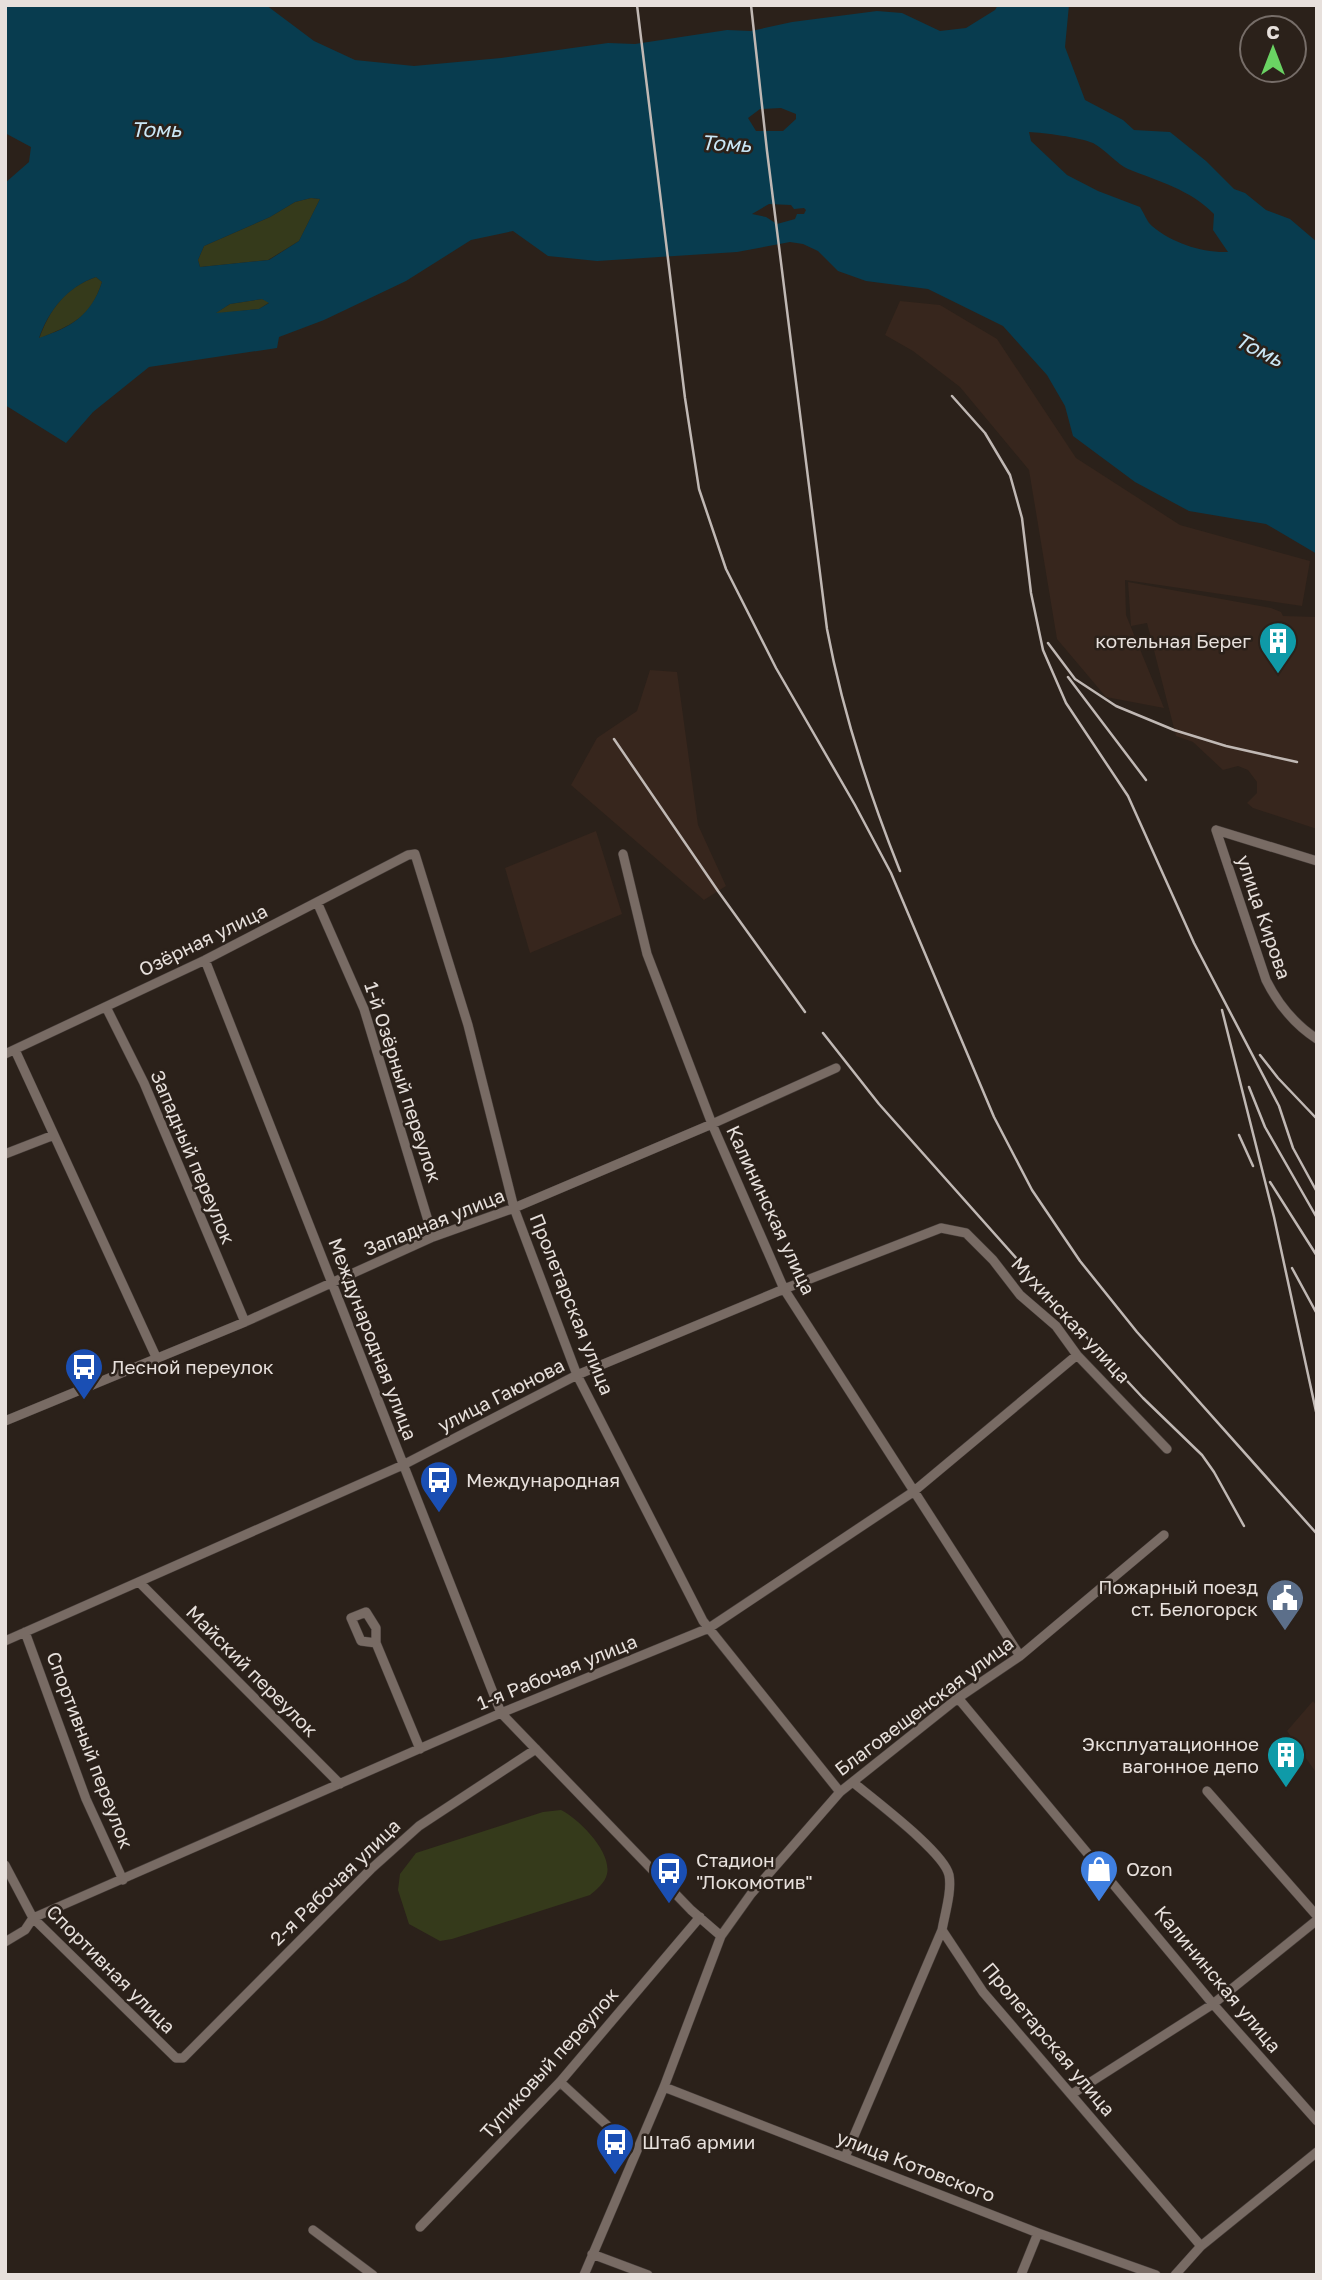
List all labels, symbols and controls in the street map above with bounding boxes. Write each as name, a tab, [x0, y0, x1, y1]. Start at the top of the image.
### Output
north arrow	[1238, 14, 1308, 84]
text: С	[1266, 20, 1280, 43]
water label: Томь	[131, 116, 182, 142]
water label: Томь	[700, 129, 753, 157]
water label: Томь	[1231, 326, 1288, 372]
building icon: котельная Берег	[1257, 620, 1299, 675]
place label: котельная Берег	[1095, 629, 1251, 652]
street label: улица Кирова	[1232, 852, 1296, 982]
street label: Озёрная улица	[135, 898, 271, 981]
street label: 1-й Озёрный переулок	[360, 979, 447, 1185]
street label: Западный переулок	[146, 1066, 241, 1247]
street label: Калининская улица	[722, 1121, 821, 1298]
street label: Западная улица	[360, 1183, 508, 1260]
street label: Пролетарская улица	[526, 1210, 619, 1398]
street label: Международная улица	[324, 1235, 423, 1443]
street label: Мухинская улица	[1007, 1252, 1136, 1387]
bus stop icon: Лесной переулок	[63, 1346, 105, 1401]
street label: улица Гаюнова	[434, 1353, 568, 1436]
place label: Лесной переулок	[111, 1355, 274, 1378]
bus stop icon: Международная	[418, 1459, 460, 1514]
place label: Международная	[466, 1468, 620, 1491]
place label: Пожарный поезд ст. Белогорск	[1098, 1575, 1258, 1620]
public building icon: Пожарный поезд ст. Белогорск	[1264, 1577, 1306, 1632]
street label: Майский переулок	[182, 1600, 323, 1741]
street label: 1-я Рабочая улица	[473, 1629, 640, 1714]
street label: Благовещенская улица	[830, 1631, 1018, 1780]
street label: Спортивный переулок	[42, 1648, 139, 1852]
place label: Эксплуатационное вагонное депо	[1082, 1732, 1259, 1777]
building icon: Эксплуатационное вагонное депо	[1265, 1734, 1307, 1789]
street label: 2-я Рабочая улица	[265, 1814, 405, 1950]
place label: Стадион "Локомотив"	[696, 1848, 813, 1893]
shop icon: Ozon	[1078, 1848, 1120, 1903]
bus stop icon: Стадион "Локомотив"	[648, 1850, 690, 1905]
place label: Ozon	[1126, 1857, 1173, 1880]
street label: Спортивная улица	[42, 1900, 180, 2038]
street label: Калининская улица	[1150, 1901, 1286, 2057]
street label: Пролетарская улица	[978, 1957, 1120, 2120]
street label: Тупиковый переулок	[475, 1982, 623, 2143]
bus stop icon: Штаб армии	[594, 2121, 636, 2176]
street label: улица Котовского	[834, 2125, 999, 2206]
place label: Штаб армии	[642, 2130, 755, 2153]

